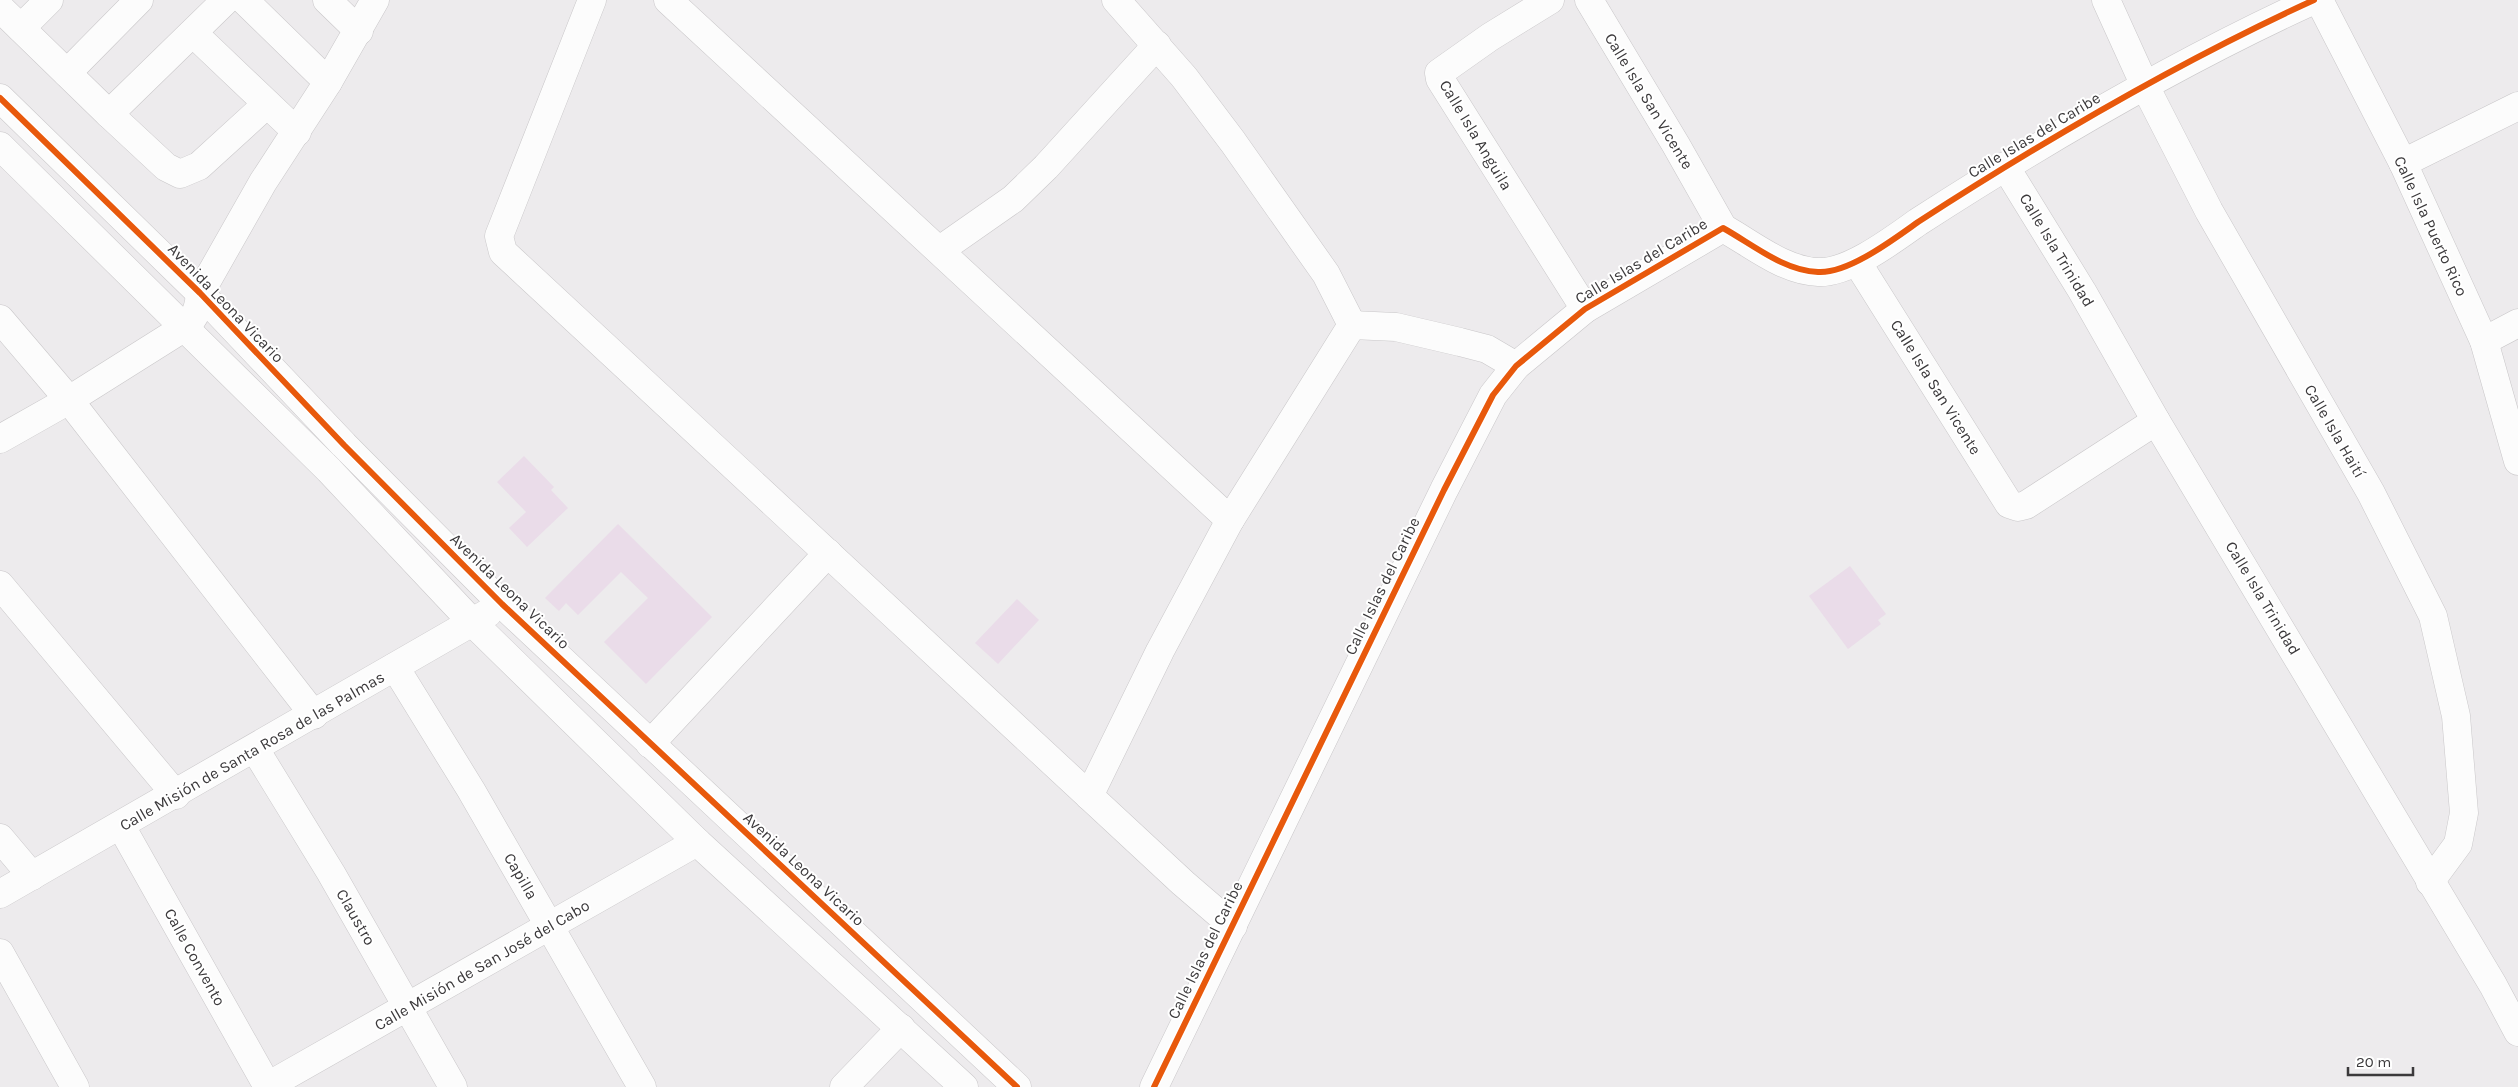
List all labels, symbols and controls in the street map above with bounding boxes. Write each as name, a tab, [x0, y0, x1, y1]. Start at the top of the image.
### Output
street label: Calle Isla San Vicente	[1601, 29, 1697, 173]
street label: Calle Isla Anguila	[1436, 76, 1516, 194]
street label: Calle Islas del Caribe	[1964, 88, 2104, 182]
street label: Calle Isla Puerto Rico	[2390, 153, 2472, 299]
street label: Calle Isla Trinidad	[2016, 190, 2098, 310]
street label: Calle Islas del Caribe	[1571, 214, 1711, 308]
street label: Avenida Leona Vicario	[164, 239, 288, 367]
street label: Calle Isla San Vicente	[1887, 316, 1985, 458]
street label: Calle Isla Haití	[2301, 381, 2369, 481]
street label: Calle Islas del Caribe	[1340, 514, 1424, 658]
street label: Avenida Leona Vicario	[446, 529, 574, 653]
street label: Calle Isla Trinidad	[2222, 538, 2304, 658]
street label: Calle Misión de Santa Rosa de las Palmas	[116, 667, 388, 835]
street label: Avenida Leona Vicario	[740, 808, 868, 930]
street label: Capilla	[500, 849, 542, 903]
street label: Calle Islas del Caribe	[1163, 878, 1247, 1022]
street label: Claustro	[332, 886, 380, 948]
street label: Calle Misión de San José del Cabo	[371, 895, 593, 1035]
street label: Calle Convento	[160, 905, 230, 1009]
scale bar	[2348, 1044, 2413, 1076]
text: 20 m	[2356, 1053, 2391, 1071]

